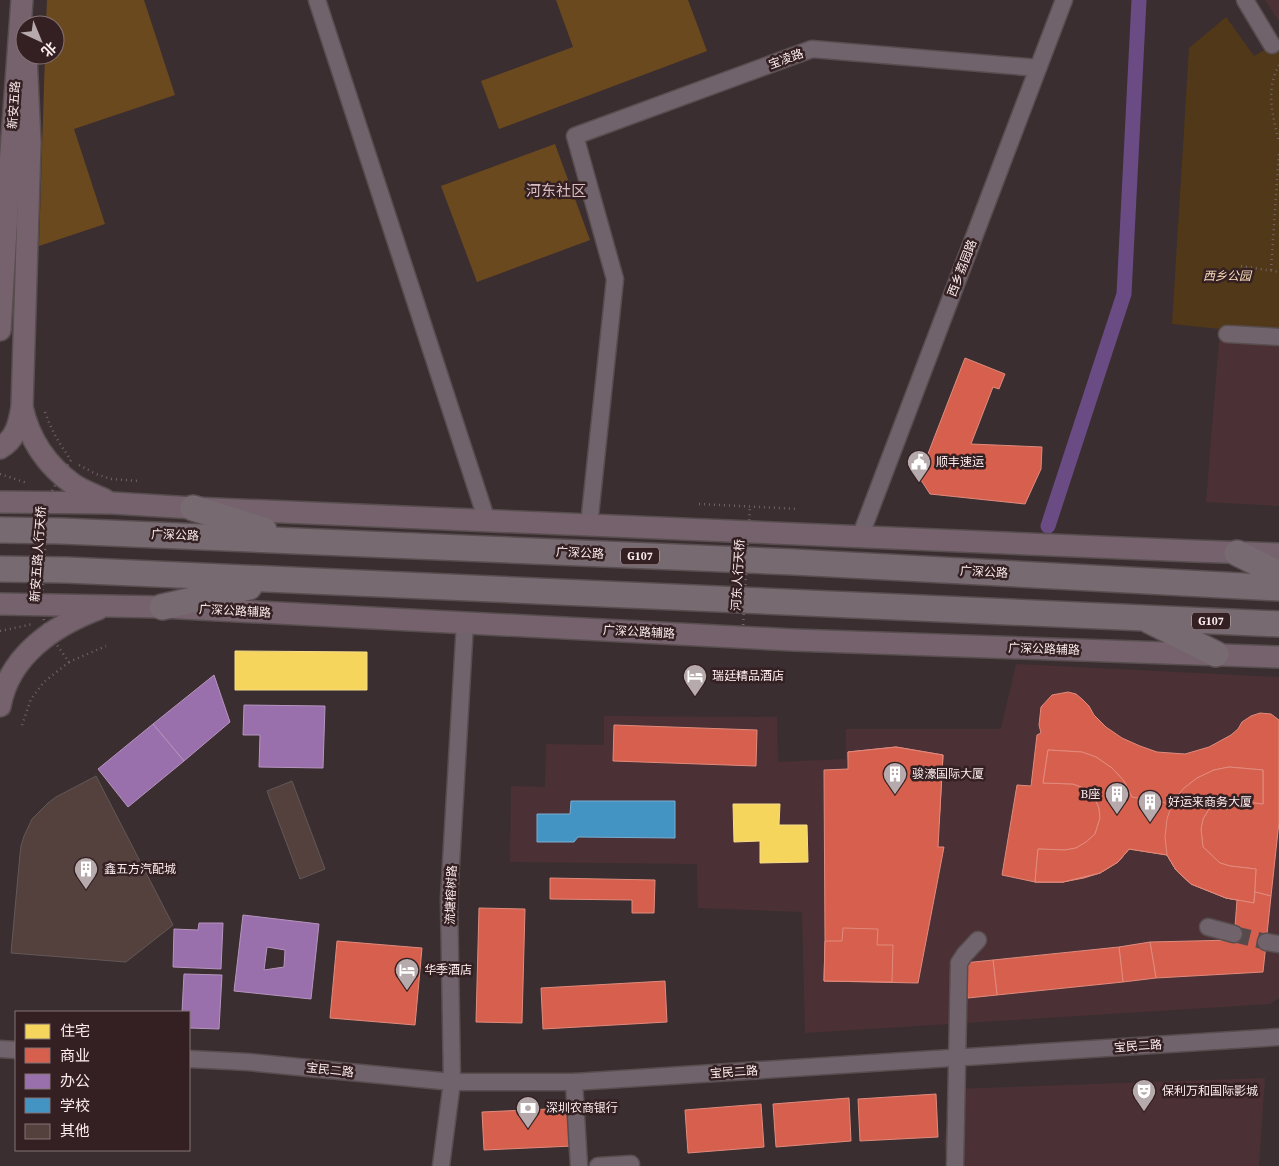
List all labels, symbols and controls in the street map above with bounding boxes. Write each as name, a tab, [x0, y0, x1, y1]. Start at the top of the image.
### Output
north arrow	[15, 15, 65, 65]
text: 北	[37, 37, 61, 61]
street label: 宝凌路	[766, 45, 806, 73]
street label: 新安五路	[4, 80, 24, 130]
district label: 河东社区	[526, 180, 586, 201]
street label: 西乡荔园路	[944, 237, 980, 299]
park label: 西乡公园	[1203, 268, 1253, 284]
public building icon: 顺丰速运	[906, 449, 932, 483]
place label: 顺丰速运	[936, 454, 984, 470]
street label: 新安五路人行天桥	[27, 506, 49, 602]
street label: 广深公路	[151, 526, 199, 544]
street label: 河东人行天桥	[728, 539, 748, 611]
street label: 广深公路	[556, 544, 604, 562]
road number: G107	[621, 548, 659, 564]
street label: 广深公路	[960, 563, 1008, 581]
street label: 广深公路辅路	[199, 601, 271, 621]
road number: G107	[1192, 612, 1230, 630]
street label: 广深公路辅路	[603, 622, 675, 642]
street label: 广深公路辅路	[1008, 640, 1080, 658]
hotel icon: 瑞廷精品酒店	[682, 663, 708, 697]
place label: 瑞廷精品酒店	[712, 668, 784, 684]
building icon: 骏濠国际大厦	[882, 761, 908, 795]
place label: 骏濠国际大厦	[912, 766, 984, 782]
building icon: B座	[1104, 781, 1130, 815]
place label: B座	[1080, 786, 1100, 802]
building icon: 好运来商务大厦	[1137, 789, 1163, 823]
place label: 好运来商务大厦	[1168, 794, 1252, 810]
building icon: 鑫五方汽配城	[73, 856, 99, 890]
place label: 鑫五方汽配城	[104, 861, 176, 877]
street label: 流塘榕树路	[442, 865, 460, 925]
hotel icon: 华季酒店	[394, 957, 420, 991]
place label: 华季酒店	[424, 962, 472, 978]
legend	[15, 1011, 190, 1151]
text: 住宅	[60, 1020, 90, 1041]
street label: 宝民二路	[1113, 1036, 1163, 1056]
text: 商业	[60, 1045, 90, 1066]
street label: 宝民二路	[305, 1060, 355, 1080]
street label: 宝民二路	[709, 1062, 759, 1082]
text: 办公	[60, 1070, 90, 1091]
theatre icon: 保利万和国际影城	[1131, 1078, 1157, 1112]
place label: 保利万和国际影城	[1162, 1083, 1258, 1099]
text: 学校	[60, 1095, 90, 1116]
bank icon: 深圳农商银行	[515, 1095, 541, 1129]
place label: 深圳农商银行	[546, 1100, 618, 1116]
text: 其他	[60, 1120, 90, 1141]

